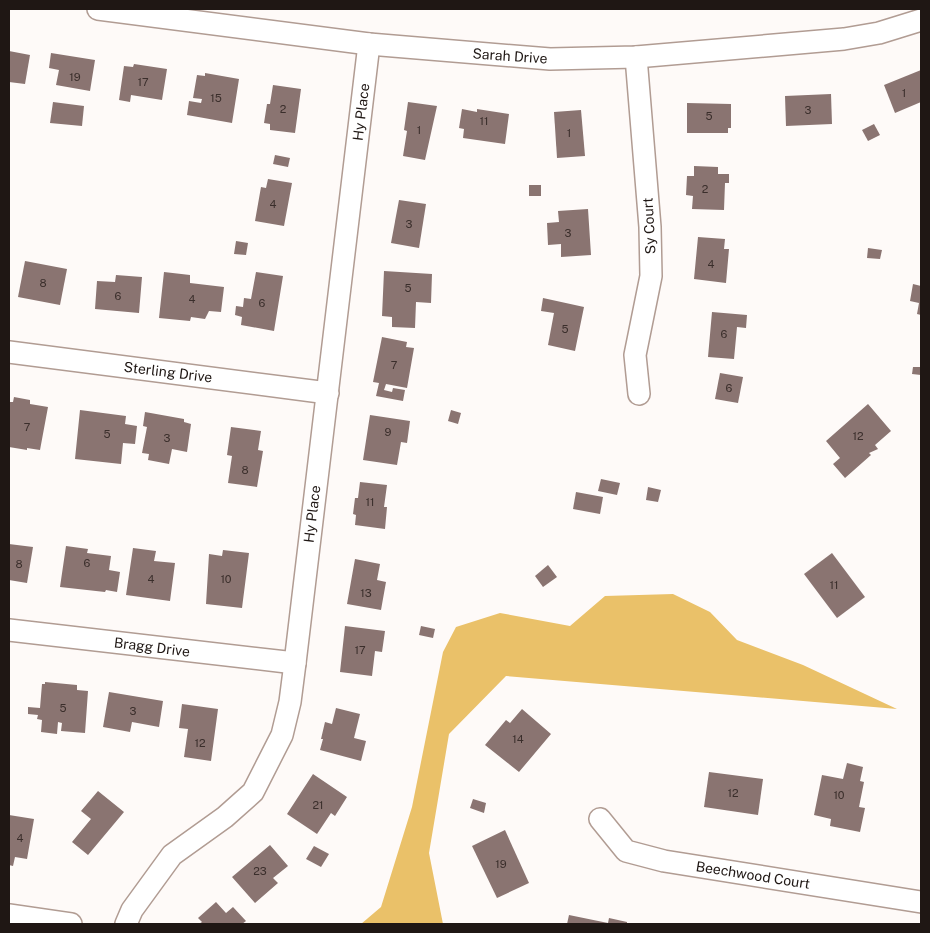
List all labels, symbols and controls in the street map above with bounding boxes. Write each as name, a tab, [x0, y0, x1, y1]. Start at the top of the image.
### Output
street label: Sarah Drive	[472, 45, 548, 67]
house number: 19	[69, 71, 81, 83]
house number: 17	[137, 76, 149, 88]
street label: Hy Place	[350, 82, 372, 142]
house number: 1	[902, 87, 906, 99]
house number: 15	[210, 92, 222, 104]
house number: 2	[280, 103, 287, 115]
house number: 3	[805, 104, 812, 116]
house number: 5	[705, 110, 713, 122]
house number: 11	[480, 115, 488, 127]
house number: 1	[417, 124, 421, 136]
house number: 1	[567, 127, 571, 139]
house number: 2	[702, 183, 709, 195]
street label: Sy Court	[640, 197, 658, 255]
house number: 4	[270, 198, 277, 210]
house number: 3	[406, 218, 413, 230]
house number: 3	[565, 227, 572, 239]
house number: 4	[708, 258, 715, 270]
house number: 8	[39, 277, 47, 289]
house number: 5	[404, 282, 412, 294]
house number: 6	[115, 290, 122, 302]
house number: 4	[189, 293, 196, 305]
house number: 6	[259, 297, 266, 309]
house number: 5	[561, 323, 569, 335]
house number: 6	[721, 328, 728, 340]
street label: Sterling Drive	[123, 359, 213, 385]
house number: 7	[391, 359, 398, 371]
house number: 6	[726, 382, 733, 394]
house number: 7	[24, 421, 31, 433]
house number: 9	[385, 426, 392, 438]
house number: 5	[103, 428, 111, 440]
house number: 12	[852, 430, 864, 442]
house number: 3	[164, 432, 171, 444]
house number: 8	[241, 464, 249, 476]
street label: Hy Place	[301, 484, 323, 544]
house number: 11	[366, 496, 374, 508]
house number: 6	[84, 557, 91, 569]
house number: 8	[15, 558, 23, 570]
house number: 4	[148, 573, 155, 585]
house number: 10	[220, 573, 232, 585]
house number: 11	[830, 579, 838, 591]
house number: 13	[360, 587, 372, 599]
street label: Bragg Drive	[113, 634, 191, 660]
house number: 17	[354, 644, 366, 656]
house number: 5	[59, 702, 67, 714]
house number: 3	[130, 705, 137, 717]
house number: 14	[512, 733, 524, 745]
house number: 12	[194, 737, 206, 749]
house number: 12	[727, 787, 739, 799]
house number: 10	[833, 789, 845, 801]
house number: 21	[312, 799, 324, 811]
house number: 4	[17, 832, 24, 844]
house number: 19	[495, 858, 507, 870]
street label: Beechwood Court	[695, 858, 811, 892]
house number: 23	[253, 865, 267, 877]

